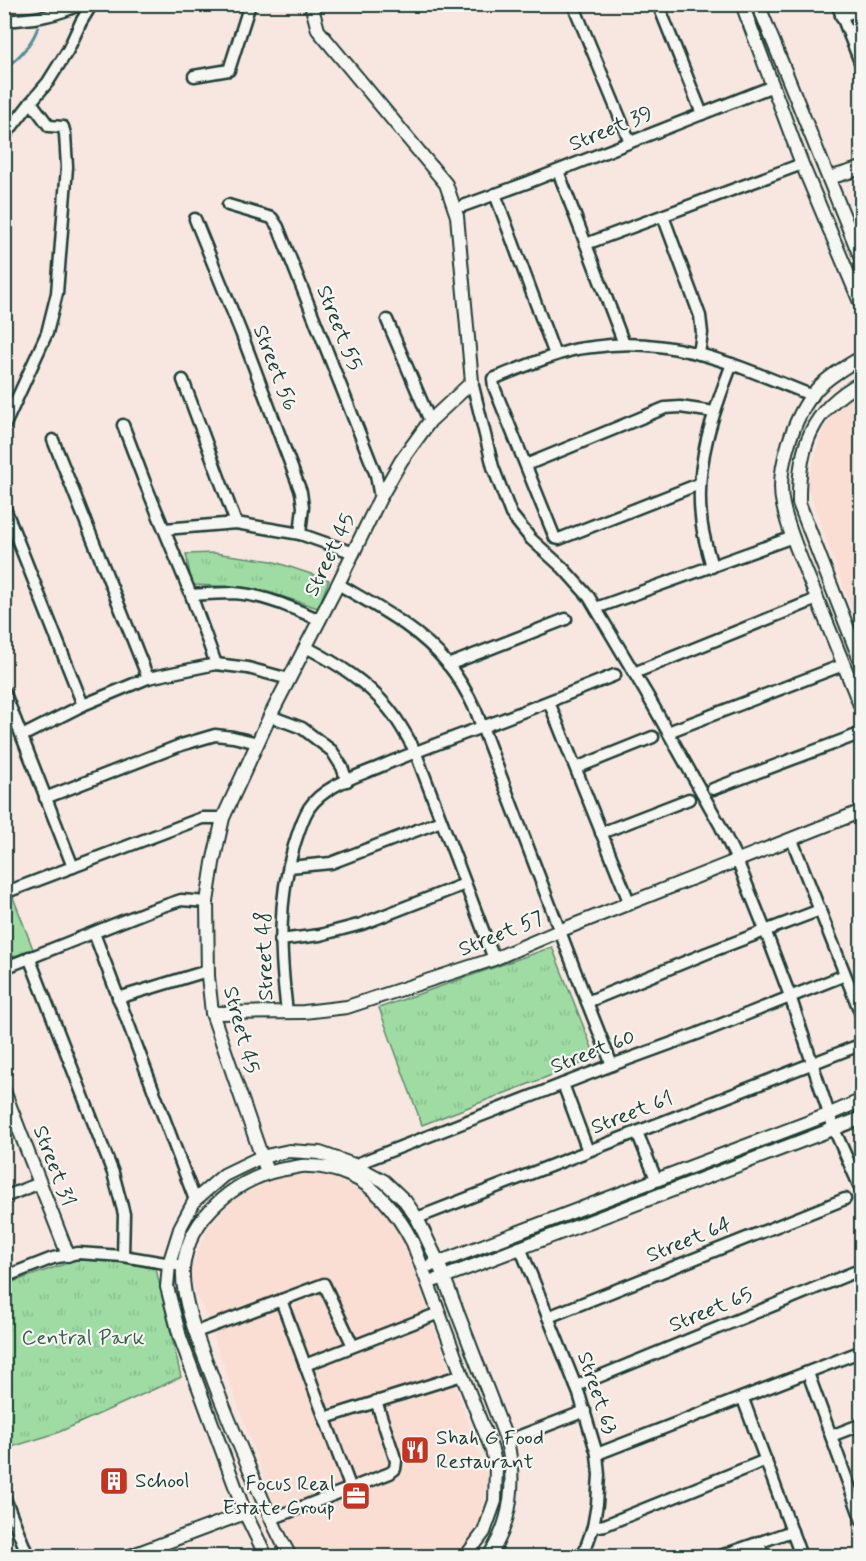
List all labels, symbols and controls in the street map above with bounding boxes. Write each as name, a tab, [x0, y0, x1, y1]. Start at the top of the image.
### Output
street label: Street 39	[565, 100, 657, 158]
street label: Street 55	[309, 281, 369, 375]
street label: Street 56	[246, 321, 304, 415]
street label: Street 45	[298, 509, 362, 601]
street label: Street 57	[455, 904, 547, 964]
street label: Street 48	[249, 911, 281, 1001]
street label: Street 45	[216, 983, 266, 1077]
street label: Street 60	[547, 1023, 639, 1081]
street label: Street 61	[587, 1085, 677, 1141]
street label: Street 31	[26, 1122, 82, 1210]
street label: Street 64	[642, 1210, 736, 1270]
street label: Street 65	[665, 1281, 757, 1339]
park label: Central Park	[21, 1324, 145, 1352]
street label: Street 63	[570, 1348, 624, 1438]
place label: Shah G Food Restaurant	[436, 1424, 544, 1476]
restaurant icon: Shah G Food Restaurant	[399, 1434, 431, 1466]
building icon: School	[98, 1465, 130, 1497]
place label: School	[135, 1467, 189, 1495]
place label: Focus Real Estate Group	[223, 1470, 335, 1522]
office icon: Focus Real Estate Group	[340, 1480, 372, 1512]

